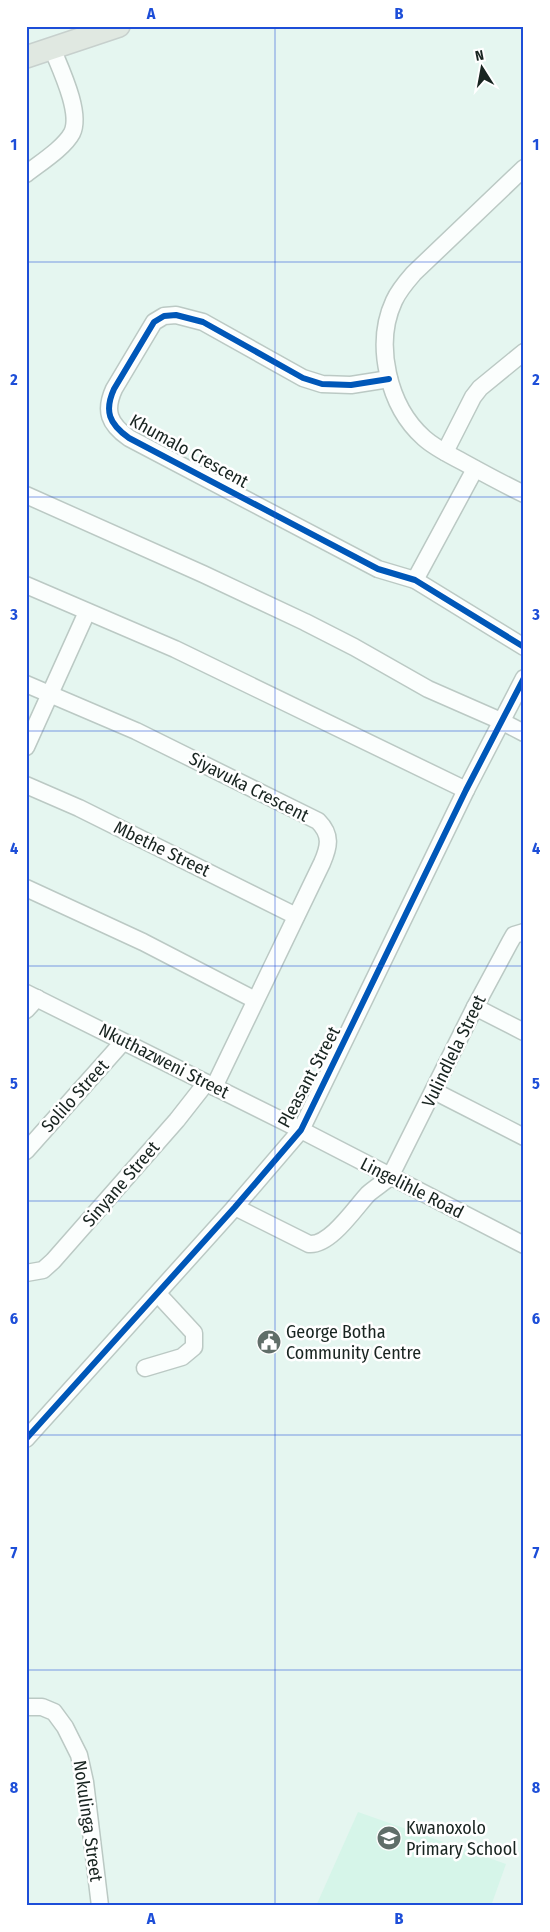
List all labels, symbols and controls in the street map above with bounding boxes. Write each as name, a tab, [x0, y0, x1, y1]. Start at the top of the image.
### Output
text: A	[146, 4, 156, 23]
text: B	[395, 4, 404, 23]
north arrow	[458, 42, 508, 92]
text: N	[474, 47, 485, 65]
text: 1	[11, 135, 17, 154]
text: 1	[533, 135, 539, 154]
text: 2	[9, 370, 18, 389]
text: 2	[531, 370, 540, 389]
street label: Khumalo Crescent	[126, 409, 252, 493]
text: 3	[9, 605, 18, 624]
text: 3	[531, 605, 540, 624]
street label: Siyavuka Crescent	[186, 747, 313, 827]
street label: Mbethe Street	[110, 816, 214, 882]
text: 4	[10, 839, 18, 858]
text: 4	[532, 839, 540, 858]
street label: Vulindlela Street	[417, 991, 491, 1111]
street label: Nkuthazweni Street	[95, 1019, 233, 1103]
street label: Pleasant Street	[273, 1022, 345, 1131]
street label: Solilo Street	[37, 1055, 113, 1137]
text: 5	[10, 1074, 18, 1093]
text: 5	[532, 1074, 540, 1093]
street label: Sinyane Street	[78, 1137, 164, 1231]
street label: Lingelihle Road	[357, 1153, 467, 1223]
text: 6	[10, 1309, 18, 1328]
text: 6	[532, 1309, 540, 1328]
place label: George Botha Community Centre	[286, 1321, 421, 1364]
public building icon: George Botha Community Centre	[256, 1329, 282, 1355]
text: 7	[11, 1543, 18, 1562]
text: 7	[533, 1543, 540, 1562]
street label: Nokulinga Street	[69, 1759, 107, 1883]
text: 8	[10, 1778, 19, 1797]
text: 8	[532, 1778, 541, 1797]
place label: Kwanoxolo Primary School	[406, 1817, 517, 1860]
school or university icon: Kwanoxolo Primary School	[376, 1825, 402, 1851]
text: A	[146, 1909, 156, 1928]
text: B	[395, 1909, 404, 1928]

